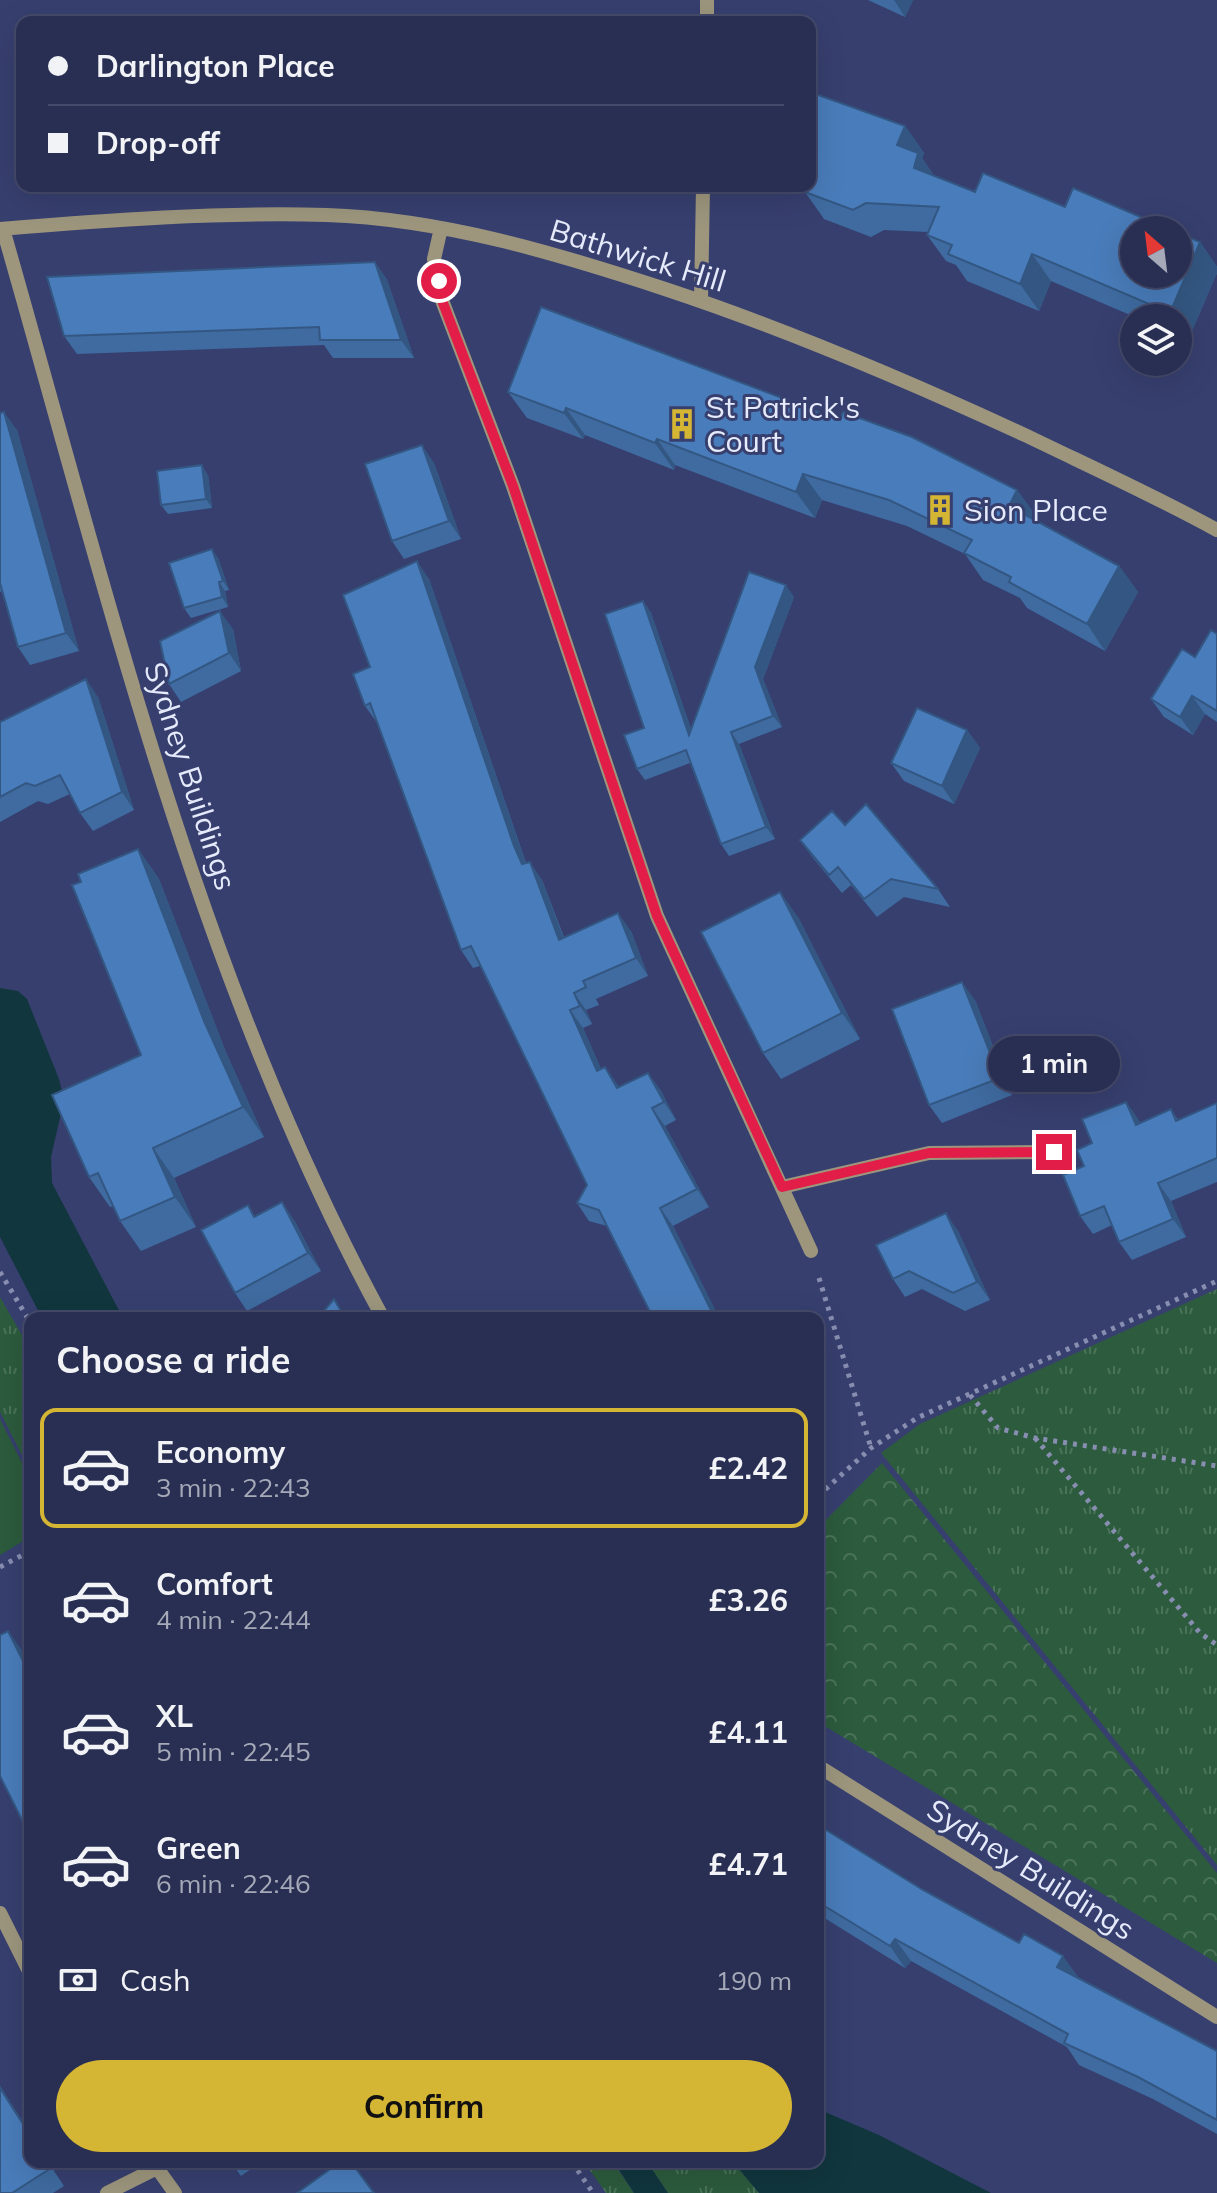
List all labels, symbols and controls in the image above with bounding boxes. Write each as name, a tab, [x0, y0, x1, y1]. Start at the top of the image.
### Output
text: Darlington Place	[96, 47, 335, 85]
text: Drop-off	[96, 124, 220, 162]
street label: Bathwick Hill	[545, 210, 731, 300]
north arrow	[1120, 216, 1192, 288]
map controls	[1120, 216, 1192, 376]
route start	[421, 263, 457, 299]
button: layers	[1120, 304, 1192, 376]
place label: St Patrick's Court	[706, 388, 860, 460]
building icon: St Patrick's Court	[665, 407, 699, 441]
place label: Sion Place	[964, 491, 1108, 529]
building icon: Sion Place	[923, 493, 957, 527]
street label: Sydney Buildings	[136, 657, 246, 895]
callout: 1 min	[988, 1036, 1120, 1092]
text: 1 min	[1020, 1047, 1088, 1080]
route end	[1036, 1134, 1072, 1170]
text: Choose a ride	[56, 1337, 290, 1382]
icon: car	[60, 1432, 132, 1504]
text: Economy	[156, 1433, 285, 1471]
text: £2.42	[709, 1449, 788, 1487]
text: 3 min · 22:43	[156, 1471, 311, 1504]
icon: car	[60, 1564, 132, 1636]
text: Comfort	[156, 1565, 273, 1603]
text: £3.26	[709, 1581, 788, 1619]
text: 4 min · 22:44	[156, 1603, 311, 1636]
icon: car	[60, 1696, 132, 1768]
text: XL	[156, 1697, 193, 1735]
text: £4.11	[709, 1713, 788, 1751]
text: 5 min · 22:45	[156, 1735, 311, 1768]
street label: Sydney Buildings	[920, 1790, 1142, 1948]
icon: car	[60, 1828, 132, 1900]
text: Green	[156, 1829, 241, 1867]
text: £4.71	[709, 1845, 788, 1883]
text: 6 min · 22:46	[156, 1867, 311, 1900]
icon: cash	[56, 1958, 100, 2002]
text: Cash	[120, 1961, 191, 1999]
text: 190 m	[716, 1964, 792, 1997]
button: Confirm	[56, 2060, 792, 2152]

